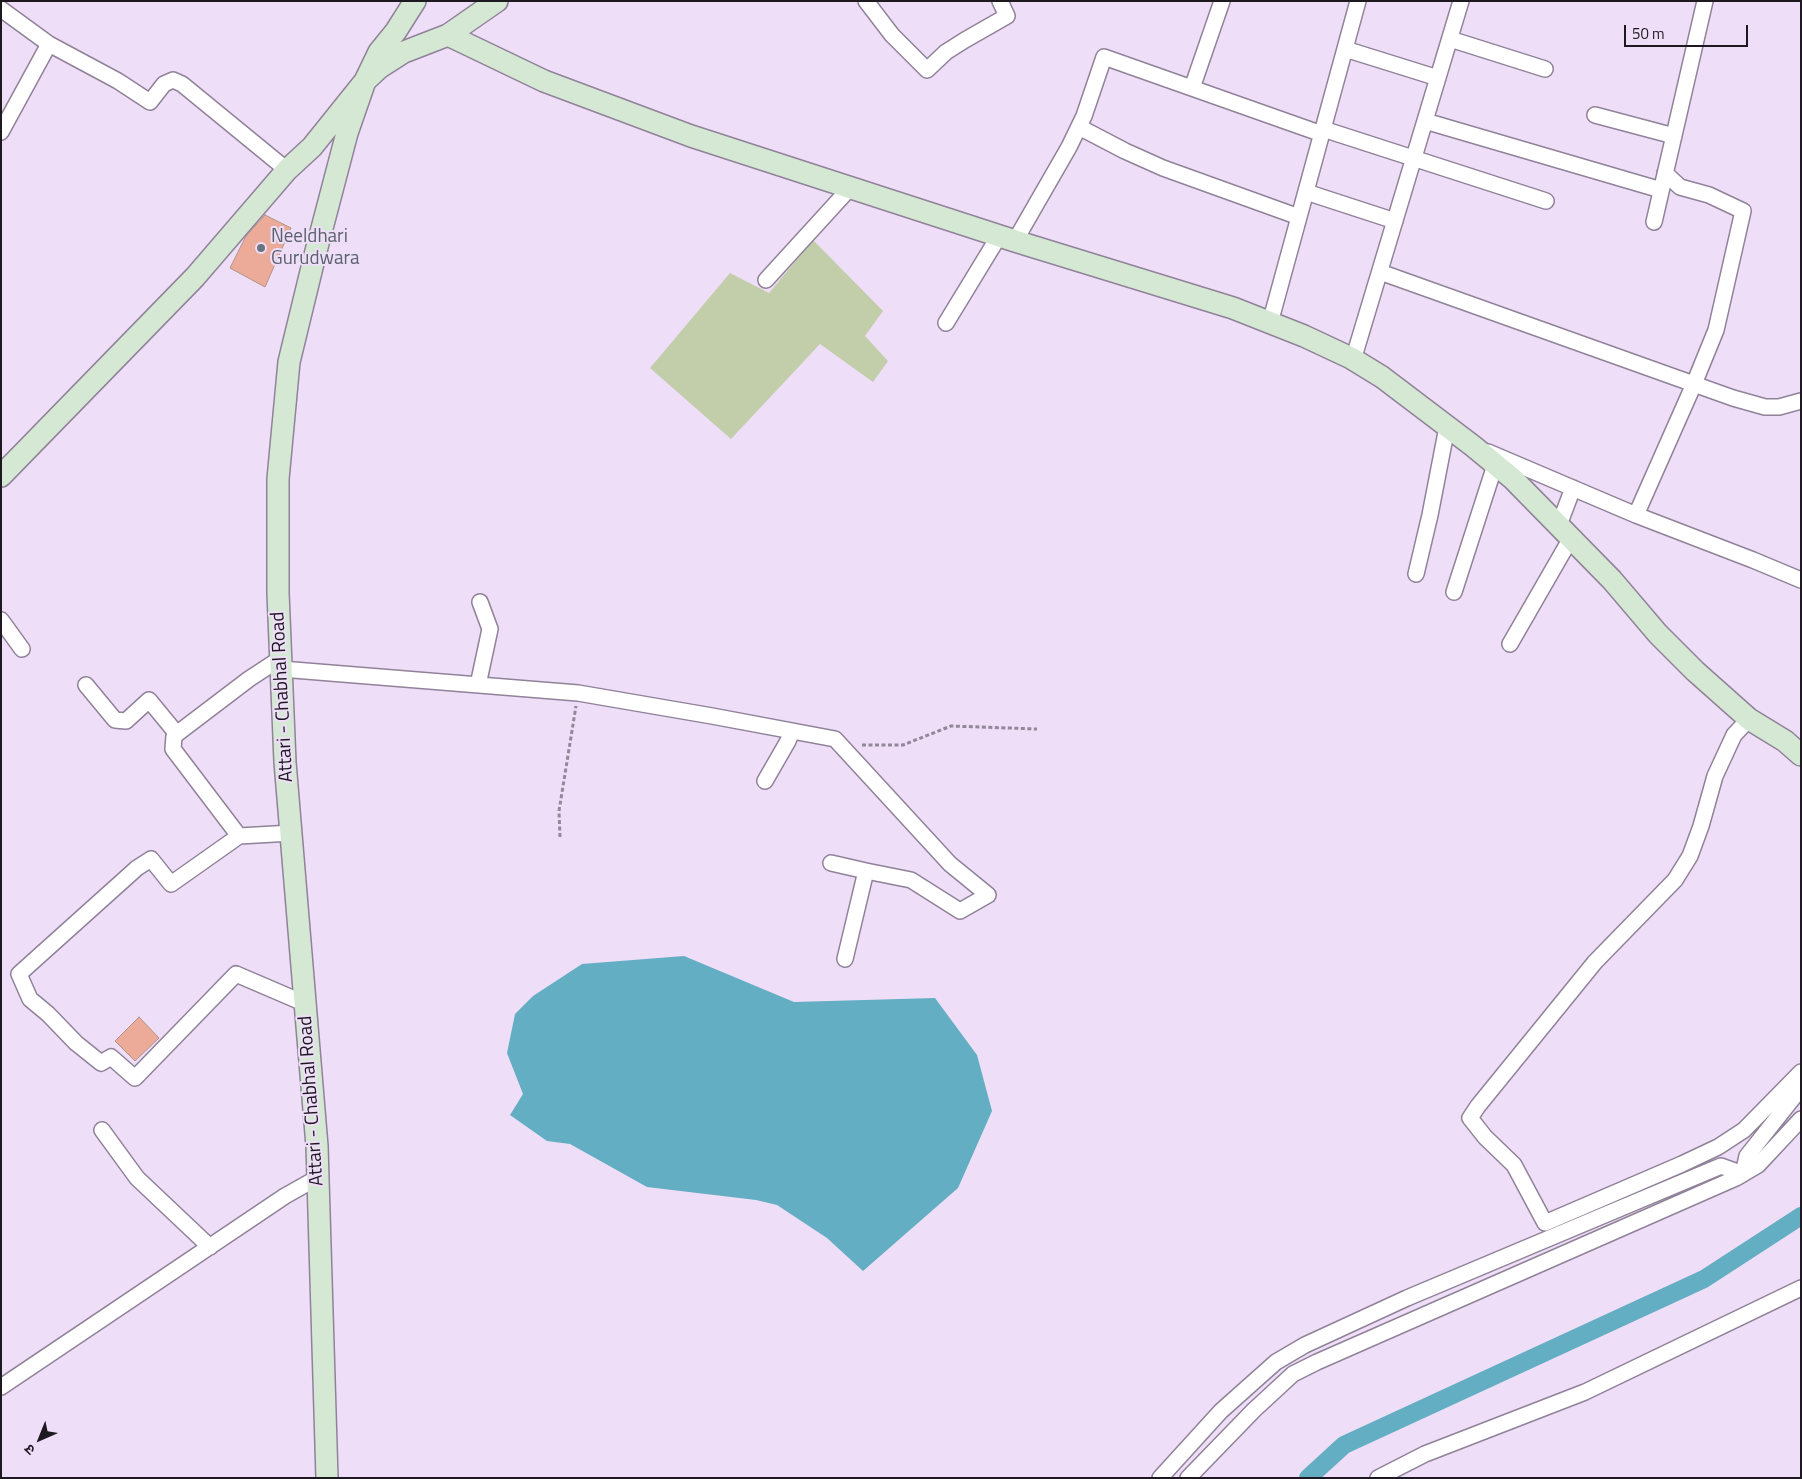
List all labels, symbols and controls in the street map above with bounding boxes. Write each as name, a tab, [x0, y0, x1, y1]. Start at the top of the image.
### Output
scale bar	[1627, 15, 1751, 47]
text: 50 m	[1632, 22, 1665, 45]
place label: Neeldhari Gurudwara	[271, 226, 360, 270]
marker: Neeldhari Gurudwara	[255, 242, 267, 254]
street label: Attari - Chabhal Road	[267, 611, 299, 783]
street label: Attari - Chabhal Road	[295, 1015, 329, 1187]
north arrow	[15, 1414, 65, 1464]
text: उ	[19, 1440, 39, 1461]

